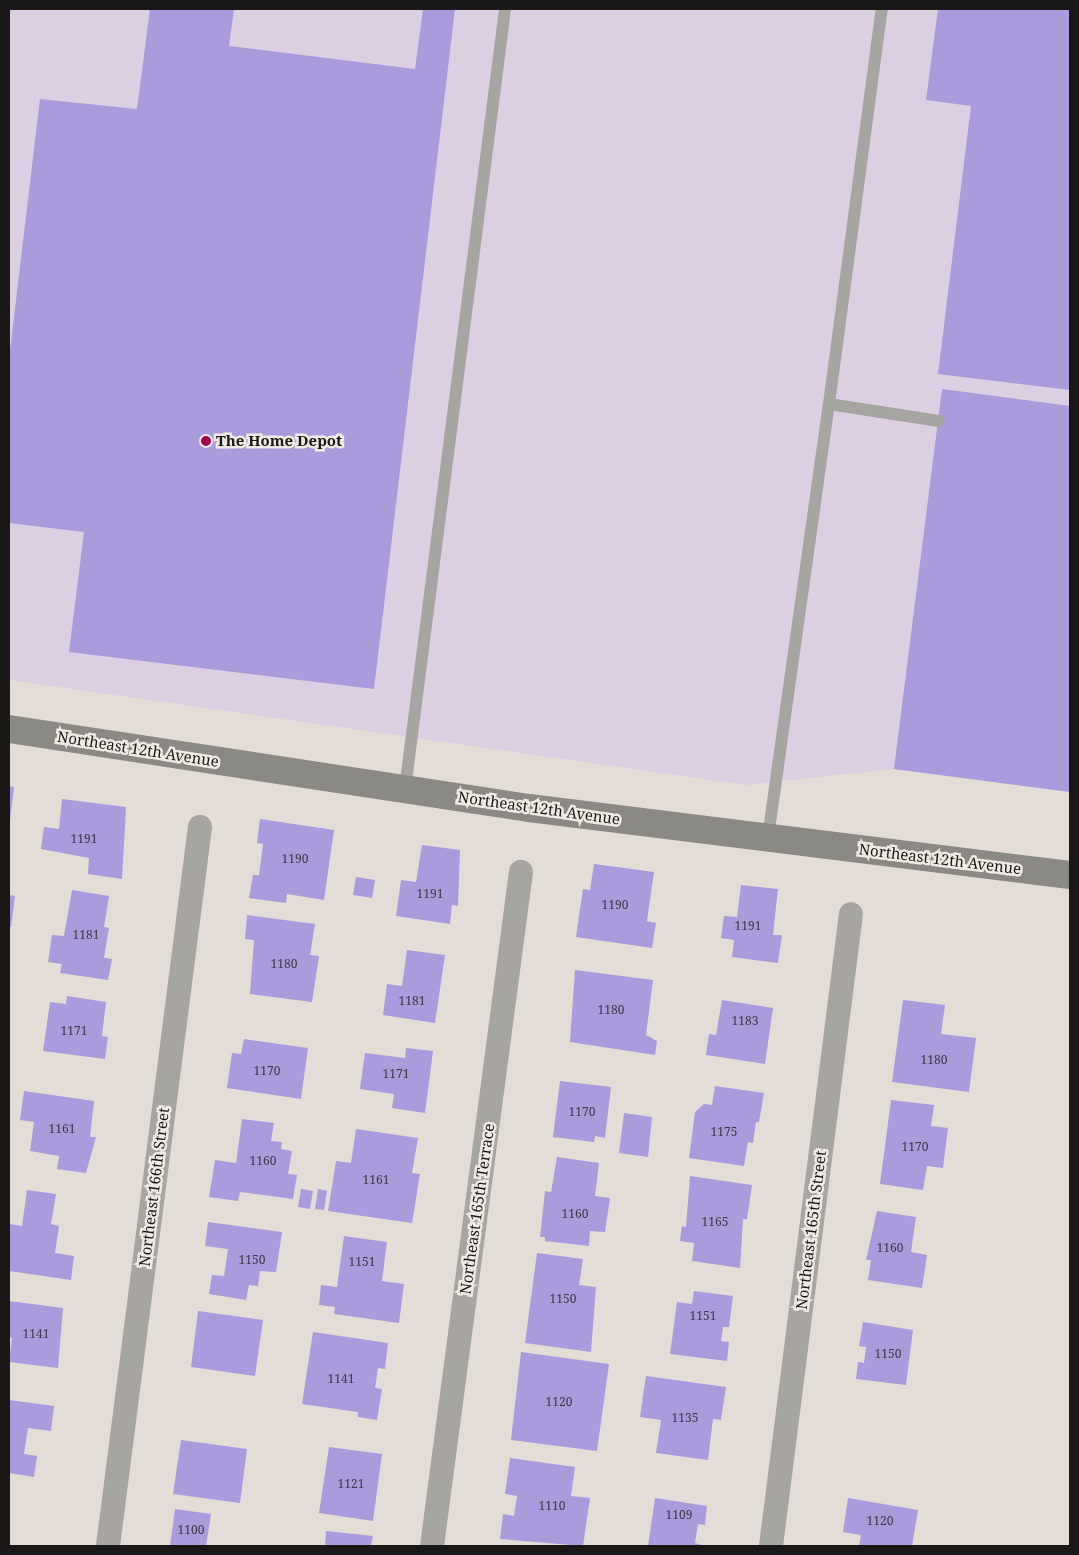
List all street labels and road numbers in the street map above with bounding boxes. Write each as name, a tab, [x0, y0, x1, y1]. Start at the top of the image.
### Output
street label: Northeast 12th Avenue	[56, 727, 220, 771]
street label: Northeast 12th Avenue	[457, 788, 621, 828]
street label: Northeast 12th Avenue	[858, 840, 1022, 878]
street label: Northeast 166th Street	[135, 1106, 173, 1268]
street label: Northeast 165th Terrace	[456, 1122, 498, 1296]
street label: Northeast 165th Street	[792, 1149, 830, 1311]

